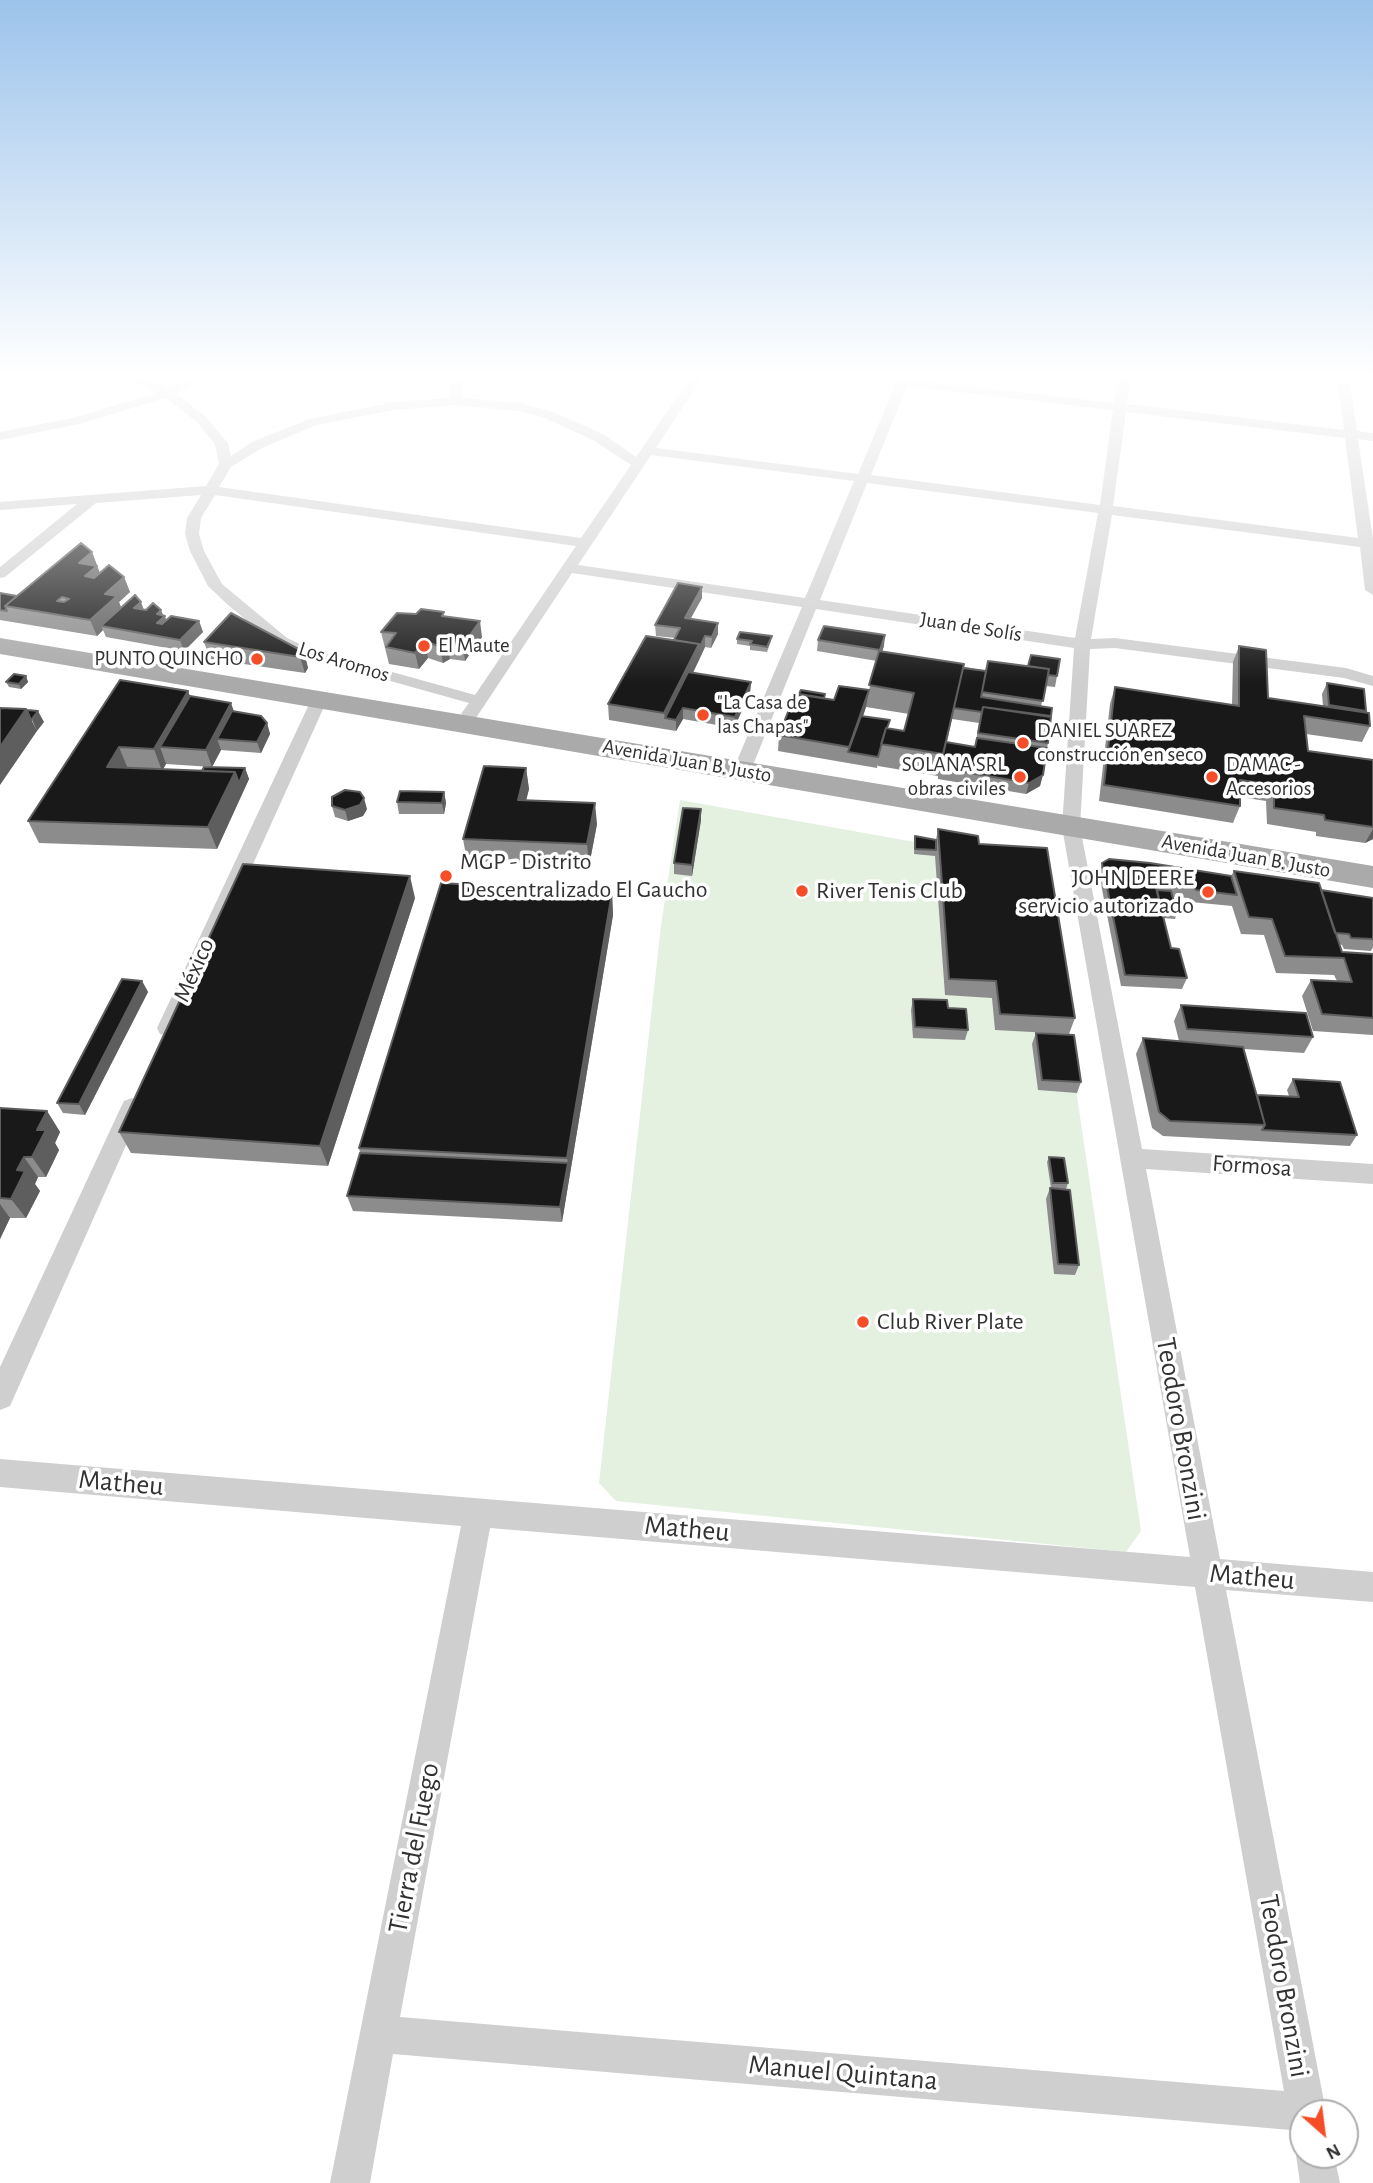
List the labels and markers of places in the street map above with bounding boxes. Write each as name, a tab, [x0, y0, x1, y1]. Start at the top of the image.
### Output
place label: El Maute	[438, 633, 510, 659]
marker: El Maute	[416, 638, 432, 654]
place label: PUNTO QUINCHO	[94, 646, 243, 672]
marker: PUNTO QUINCHO	[249, 651, 265, 667]
place label: "La Casa de las Chapas"	[717, 690, 809, 740]
marker: "La Casa de las Chapas"	[695, 707, 711, 723]
place label: DANIEL SUAREZ construcción en seco	[1037, 718, 1203, 768]
marker: DANIEL SUAREZ construcción en seco	[1015, 735, 1031, 751]
place label: SOLANA SRL obras civiles	[902, 752, 1006, 802]
place label: DAMAC - Accesorios	[1226, 752, 1311, 802]
marker: SOLANA SRL obras civiles	[1012, 769, 1028, 785]
marker: DAMAC - Accesorios	[1204, 769, 1220, 785]
place label: MGP - Distrito Descentralizado El Gaucho	[460, 848, 708, 904]
place label: JOHN DEERE servicio autorizado	[1018, 864, 1194, 920]
marker: MGP - Distrito Descentralizado El Gaucho	[438, 868, 454, 884]
place label: River Tenis Club	[816, 877, 963, 905]
marker: River Tenis Club	[794, 883, 810, 899]
marker: JOHN DEERE servicio autorizado	[1200, 884, 1216, 900]
place label: Club River Plate	[877, 1308, 1024, 1336]
marker: Club River Plate	[855, 1314, 871, 1330]

